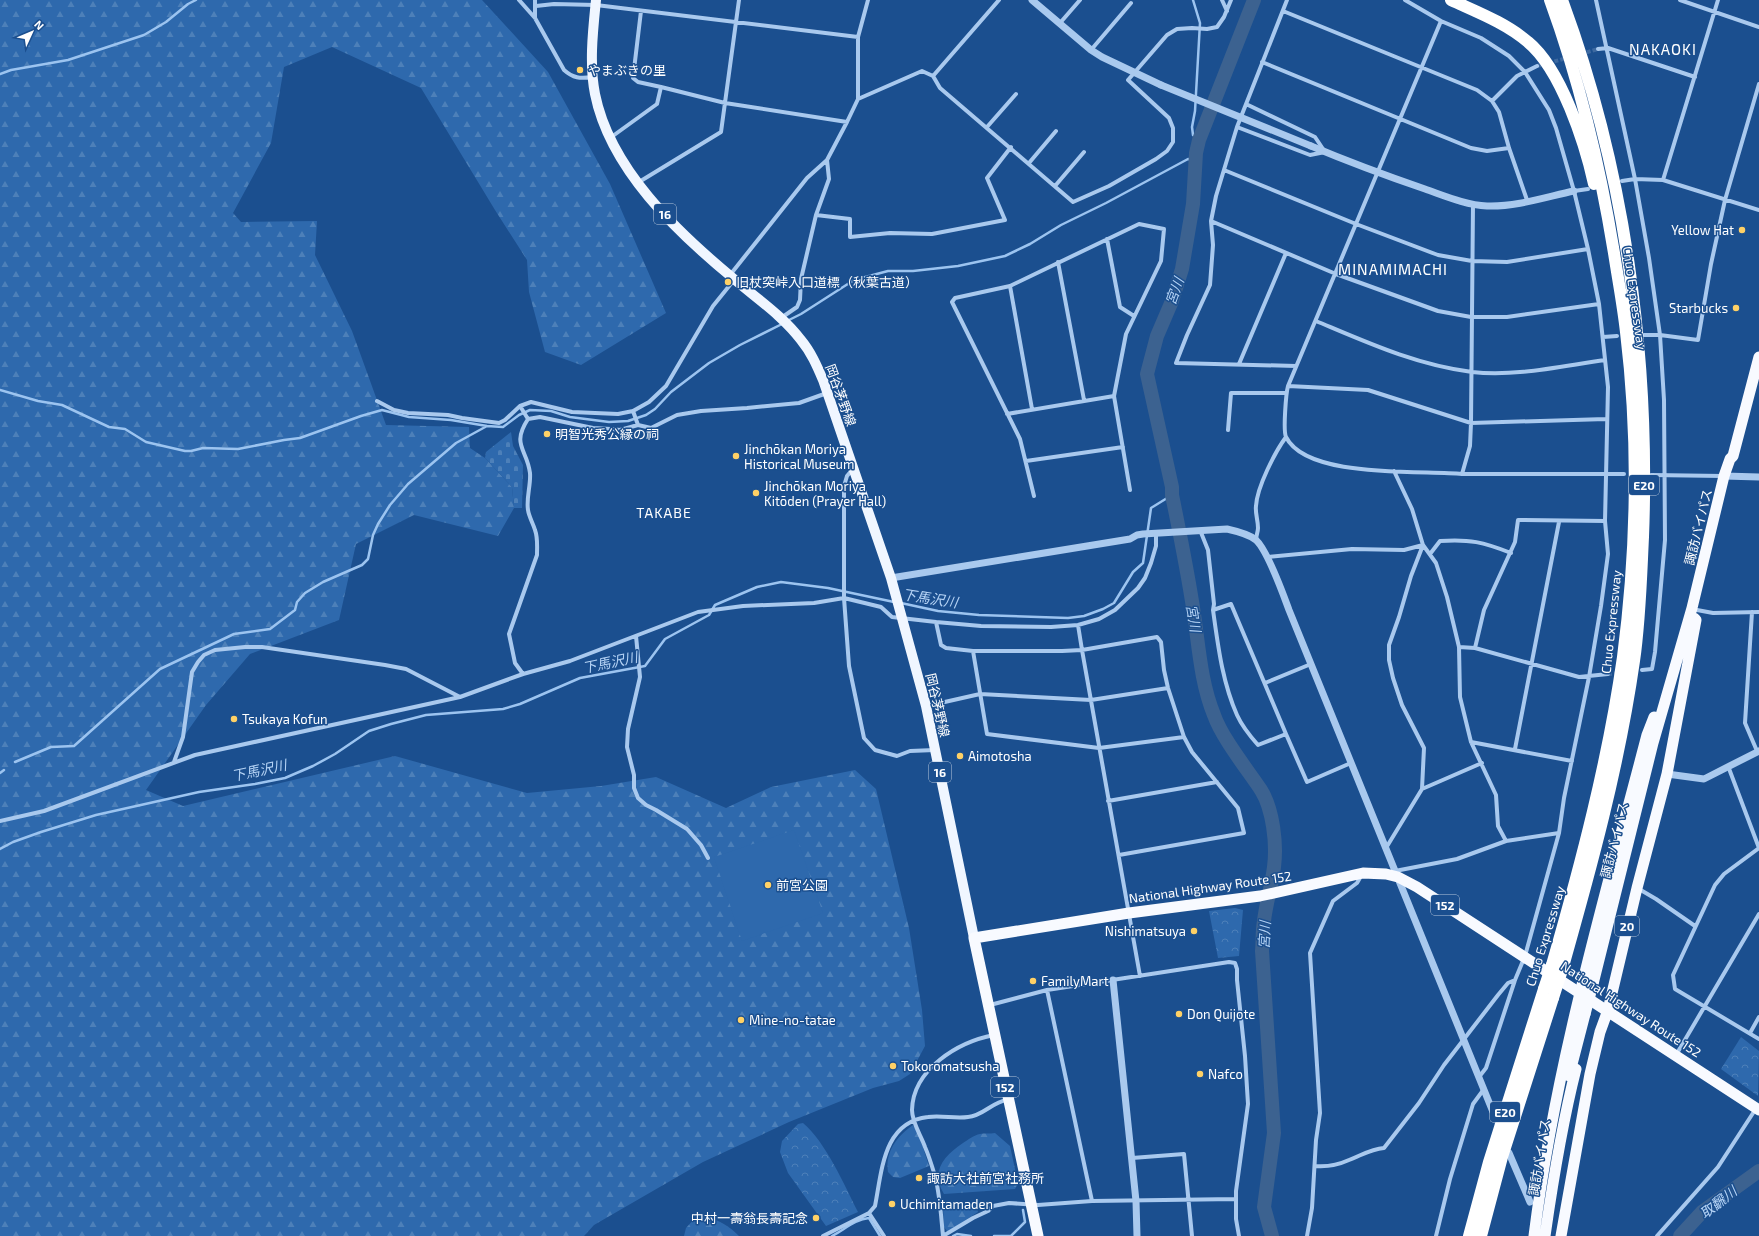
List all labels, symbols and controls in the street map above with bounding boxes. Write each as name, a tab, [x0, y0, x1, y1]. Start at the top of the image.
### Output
north arrow	[12, 12, 52, 52]
text: N	[32, 17, 47, 32]
district label: NAKAOKI	[1629, 40, 1697, 58]
place label: やまぶきの里	[588, 62, 666, 78]
marker: やまぶきの里	[575, 65, 585, 75]
road number: 16	[654, 204, 676, 224]
place label: Yellow Hat	[1671, 222, 1734, 238]
marker: Yellow Hat	[1737, 225, 1747, 235]
street label: Chuo Expressway	[1620, 245, 1650, 351]
district label: MINAMIMACHI	[1338, 260, 1448, 278]
water label: 宮川	[1161, 273, 1187, 307]
place label: 旧杖突峠入口道標（秋葉古道）	[736, 274, 918, 290]
marker: 旧杖突峠入口道標（秋葉古道）	[723, 277, 733, 287]
place label: Starbucks	[1669, 300, 1728, 316]
marker: Starbucks	[1731, 303, 1741, 313]
street label: 岡谷茅野線	[822, 362, 860, 428]
place label: 明智光秀公縁の祠	[555, 426, 659, 442]
marker: 明智光秀公縁の祠	[542, 429, 552, 439]
place label: Jinchōkan Moriya Historical Museum	[744, 441, 854, 472]
marker: Jinchōkan Moriya Historical Museum	[731, 451, 741, 461]
road number: E20	[1629, 475, 1659, 495]
place label: Jinchōkan Moriya Kitōden (Prayer Hall)	[764, 478, 886, 509]
street label: 諏訪バイパス	[1681, 487, 1715, 567]
marker: Jinchōkan Moriya Kitōden (Prayer Hall)	[751, 488, 761, 498]
district label: TAKABE	[636, 504, 692, 521]
street label: Chuo Expressway	[1598, 569, 1624, 675]
water label: 下馬沢川	[901, 585, 961, 611]
water label: 宮川	[1183, 603, 1205, 635]
water label: 下馬沢川	[581, 647, 641, 676]
street label: 岡谷茅野線	[923, 672, 953, 738]
place label: Tsukaya Kofun	[242, 711, 328, 727]
marker: Tsukaya Kofun	[229, 714, 239, 724]
place label: Aimotosha	[968, 748, 1032, 764]
marker: Aimotosha	[955, 751, 965, 761]
water label: 下馬沢川	[230, 755, 290, 784]
road number: 16	[929, 762, 951, 782]
street label: 諏訪バイパス	[1597, 800, 1631, 880]
street label: National Highway Route 152	[1128, 868, 1292, 906]
place label: 前宮公園	[776, 877, 828, 893]
marker: 前宮公園	[763, 880, 773, 890]
street label: Chuo Expressway	[1522, 884, 1568, 988]
road number: 152	[1431, 895, 1459, 915]
road number: 20	[1615, 916, 1639, 936]
water label: 宮川	[1255, 919, 1273, 949]
place label: Nishimatsuya	[1105, 923, 1186, 939]
marker: Nishimatsuya	[1189, 926, 1199, 936]
street label: National Highway Route 152	[1558, 958, 1704, 1060]
place label: FamilyMart	[1041, 973, 1109, 989]
marker: FamilyMart	[1028, 976, 1038, 986]
place label: Don Quijote	[1187, 1006, 1255, 1022]
marker: Don Quijote	[1174, 1009, 1184, 1019]
place label: Mine-no-tatae	[749, 1012, 836, 1028]
marker: Mine-no-tatae	[736, 1015, 746, 1025]
place label: Tokoromatsusha	[901, 1058, 1000, 1074]
marker: Tokoromatsusha	[888, 1061, 898, 1071]
place label: Nafco	[1208, 1066, 1243, 1082]
marker: Nafco	[1195, 1069, 1205, 1079]
road number: 152	[991, 1077, 1019, 1097]
road number: E20	[1490, 1102, 1520, 1122]
street label: 諏訪バイパス	[1525, 1117, 1553, 1197]
place label: 諏訪大社前宮社務所	[927, 1170, 1044, 1186]
marker: 諏訪大社前宮社務所	[914, 1173, 924, 1183]
water label: 取飜川	[1696, 1181, 1741, 1222]
place label: Uchimitamaden	[900, 1196, 993, 1212]
marker: Uchimitamaden	[887, 1199, 897, 1209]
place label: 中村一壽翁長壽記念	[691, 1210, 808, 1226]
marker: 中村一壽翁長壽記念	[811, 1213, 821, 1223]

